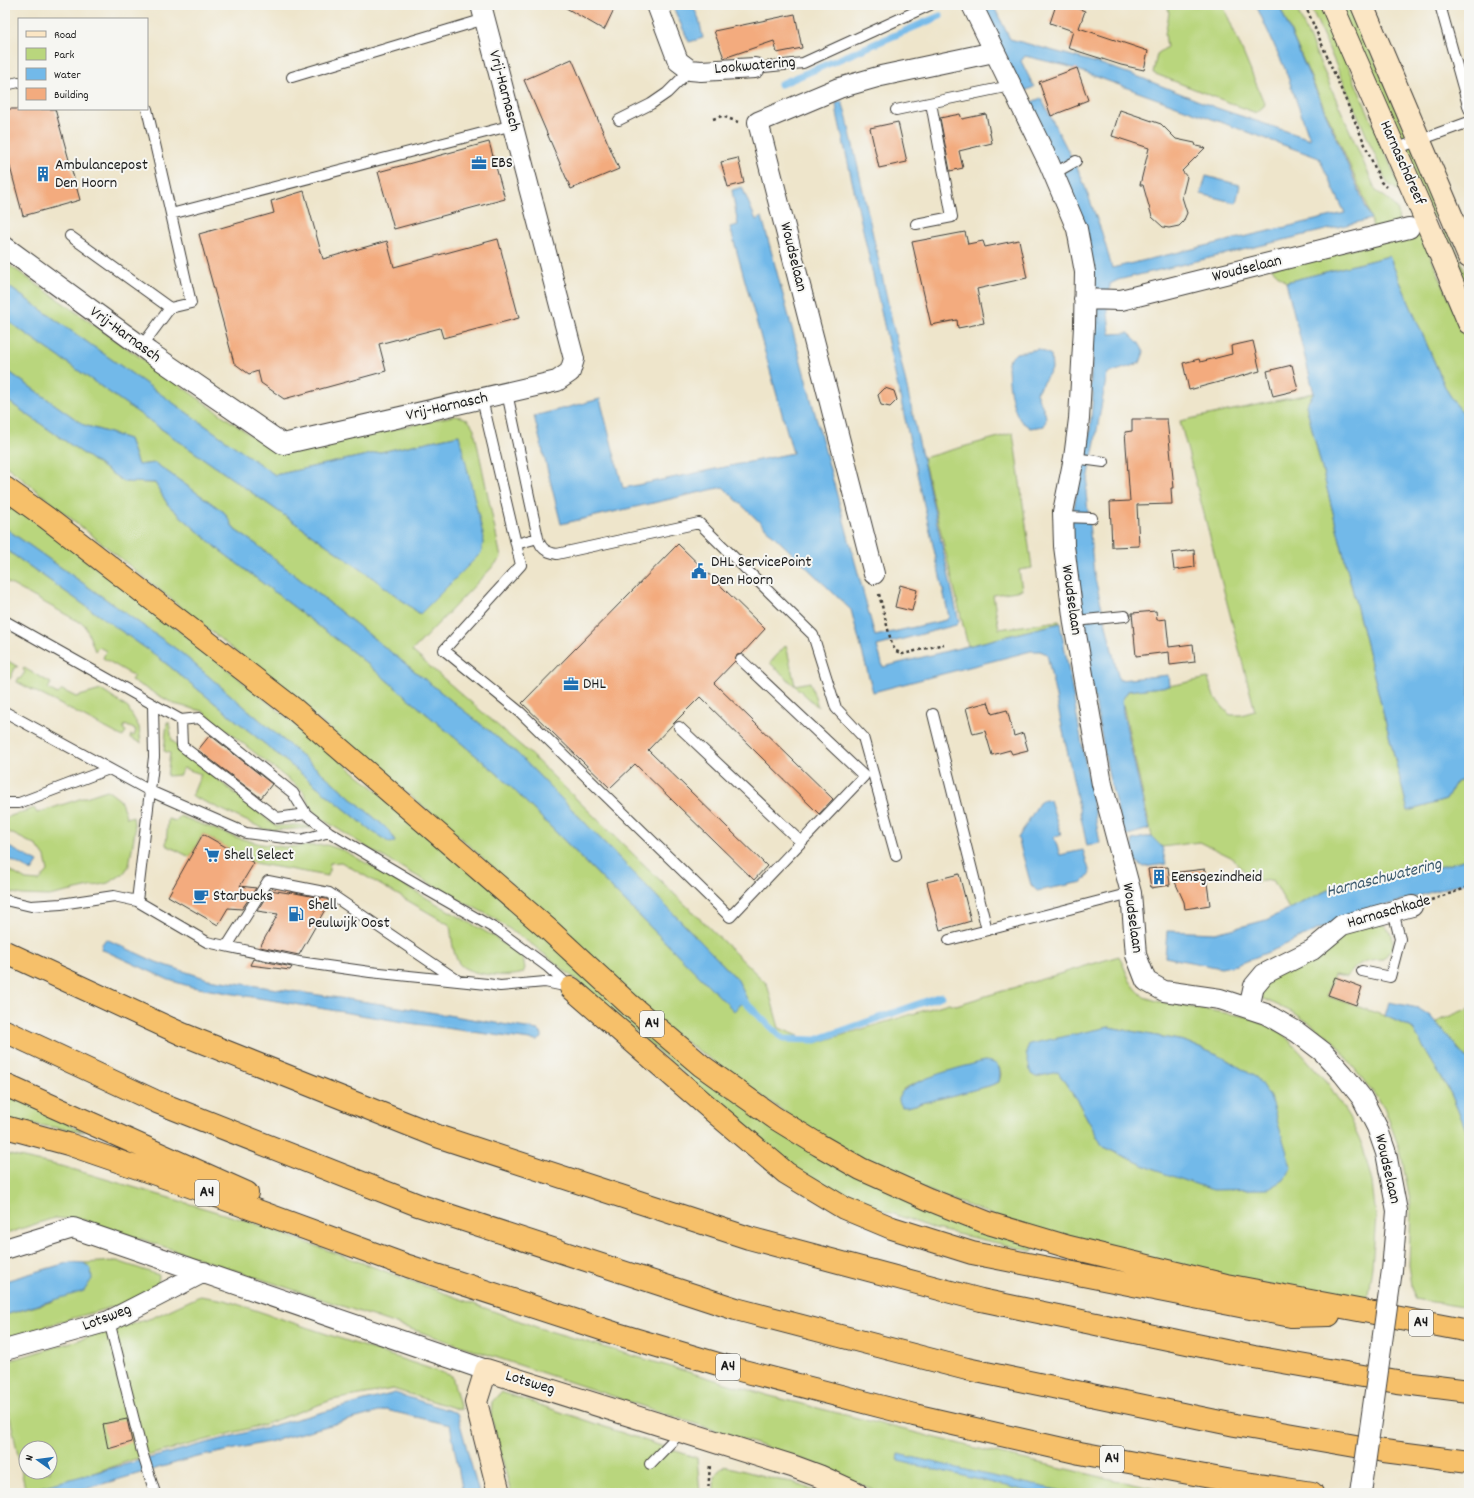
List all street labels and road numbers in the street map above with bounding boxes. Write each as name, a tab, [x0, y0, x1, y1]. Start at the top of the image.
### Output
street label: Vrij-Harnasch	[482, 48, 526, 134]
street label: Lookwatering	[713, 51, 797, 81]
street label: Harnaschdreef	[1373, 117, 1431, 209]
street label: Woudselaan	[773, 220, 813, 294]
street label: Woudselaan	[1210, 249, 1284, 289]
street label: Vrij-Harnasch	[85, 301, 165, 369]
street label: Vrij-Harnasch	[404, 386, 490, 428]
street label: Woudselaan	[1055, 563, 1087, 637]
street label: Woudselaan	[1116, 881, 1148, 955]
street label: Harnaschkade	[1345, 889, 1433, 935]
road number: A4	[640, 1011, 664, 1037]
street label: Woudselaan	[1368, 1132, 1406, 1206]
road number: A4	[195, 1180, 219, 1206]
street label: Lotsweg	[79, 1298, 135, 1338]
road number: A4	[1409, 1310, 1433, 1336]
road number: A4	[716, 1354, 740, 1380]
street label: Lotsweg	[502, 1365, 558, 1401]
road number: A4	[1100, 1446, 1124, 1472]

